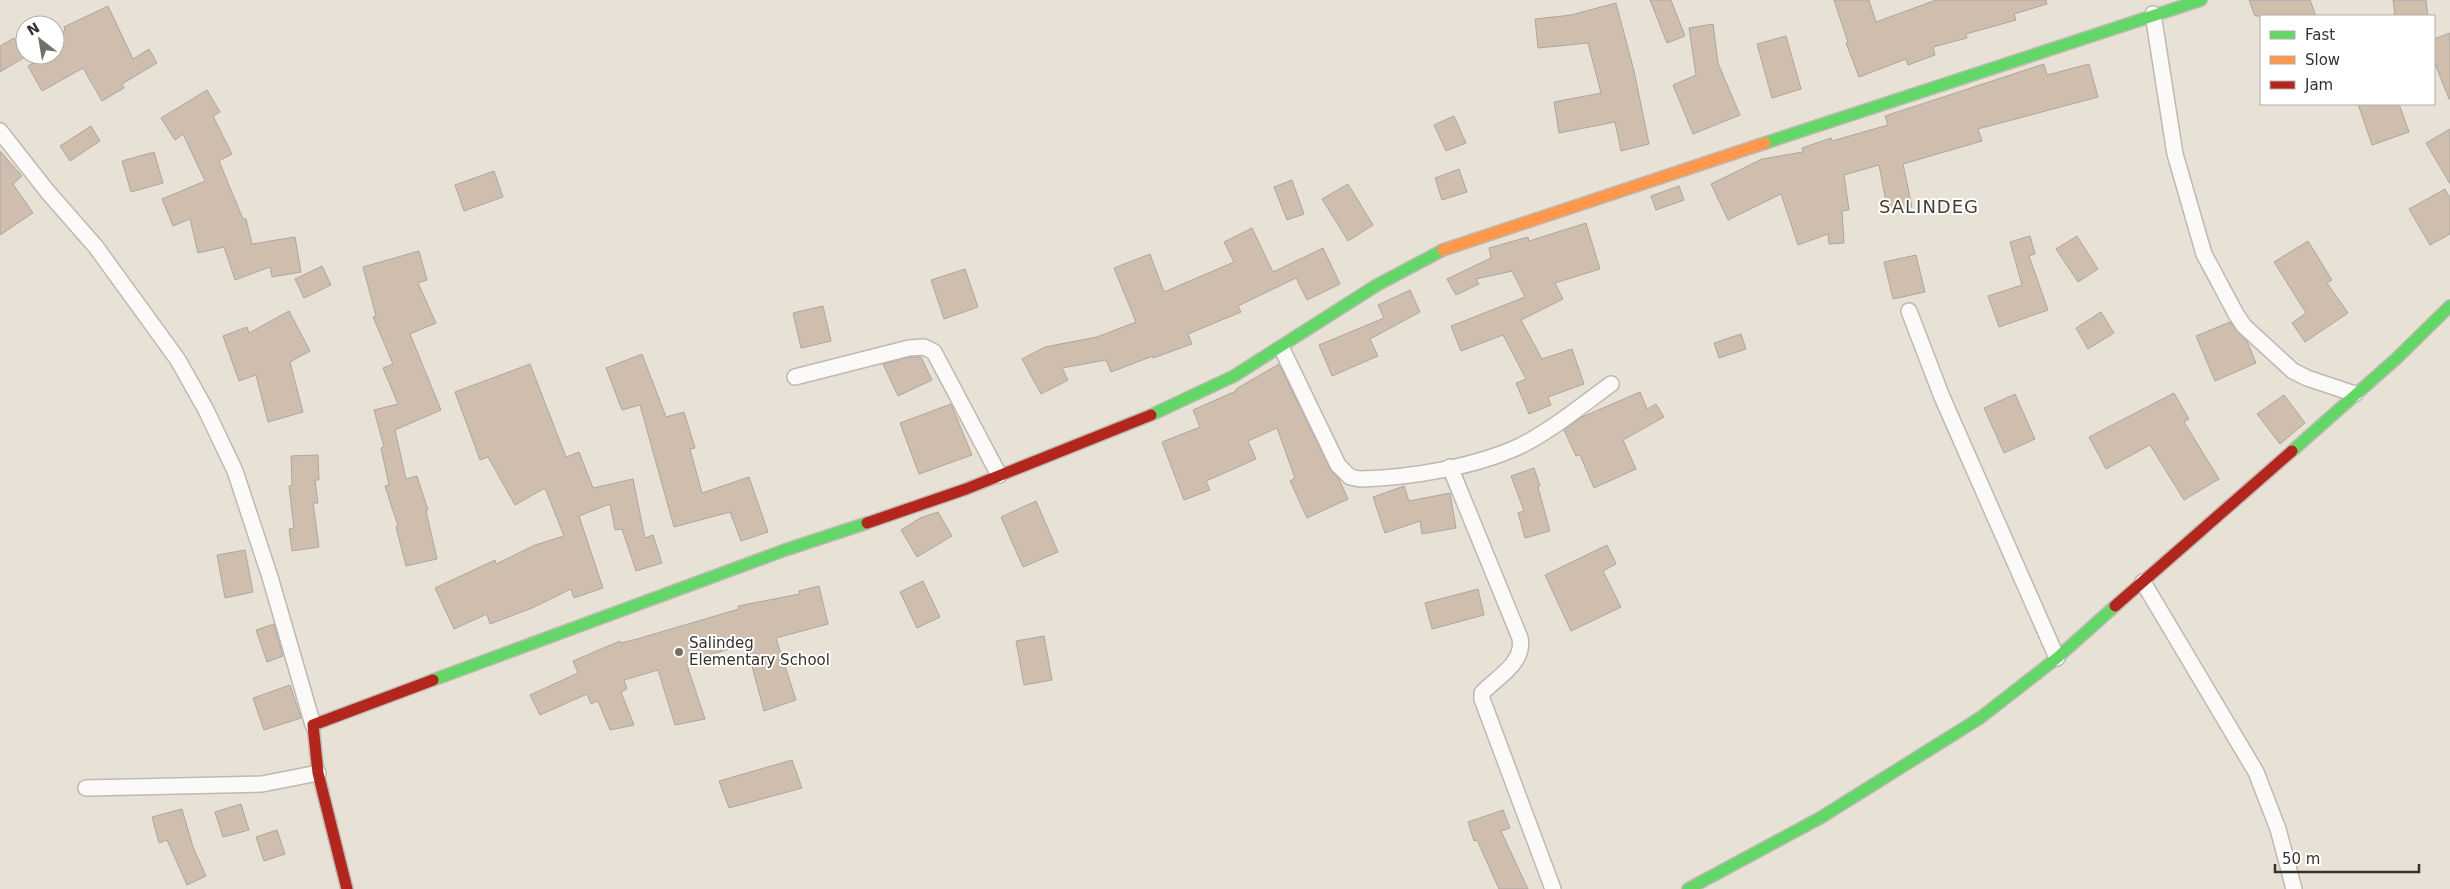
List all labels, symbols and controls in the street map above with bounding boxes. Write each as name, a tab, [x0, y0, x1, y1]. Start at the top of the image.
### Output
north arrow	[15, 15, 65, 65]
legend	[2260, 15, 2435, 105]
text: N	[24, 19, 42, 39]
text: Fast	[2305, 26, 2335, 44]
text: Slow	[2305, 51, 2340, 69]
text: Jam	[2304, 76, 2333, 94]
district label: SALINDEG	[1879, 196, 1979, 217]
place label: Salindeg Elementary School	[689, 634, 830, 669]
marker: Salindeg Elementary School	[673, 646, 685, 658]
scale bar	[2275, 842, 2419, 874]
text: 50 m	[2282, 850, 2320, 868]

